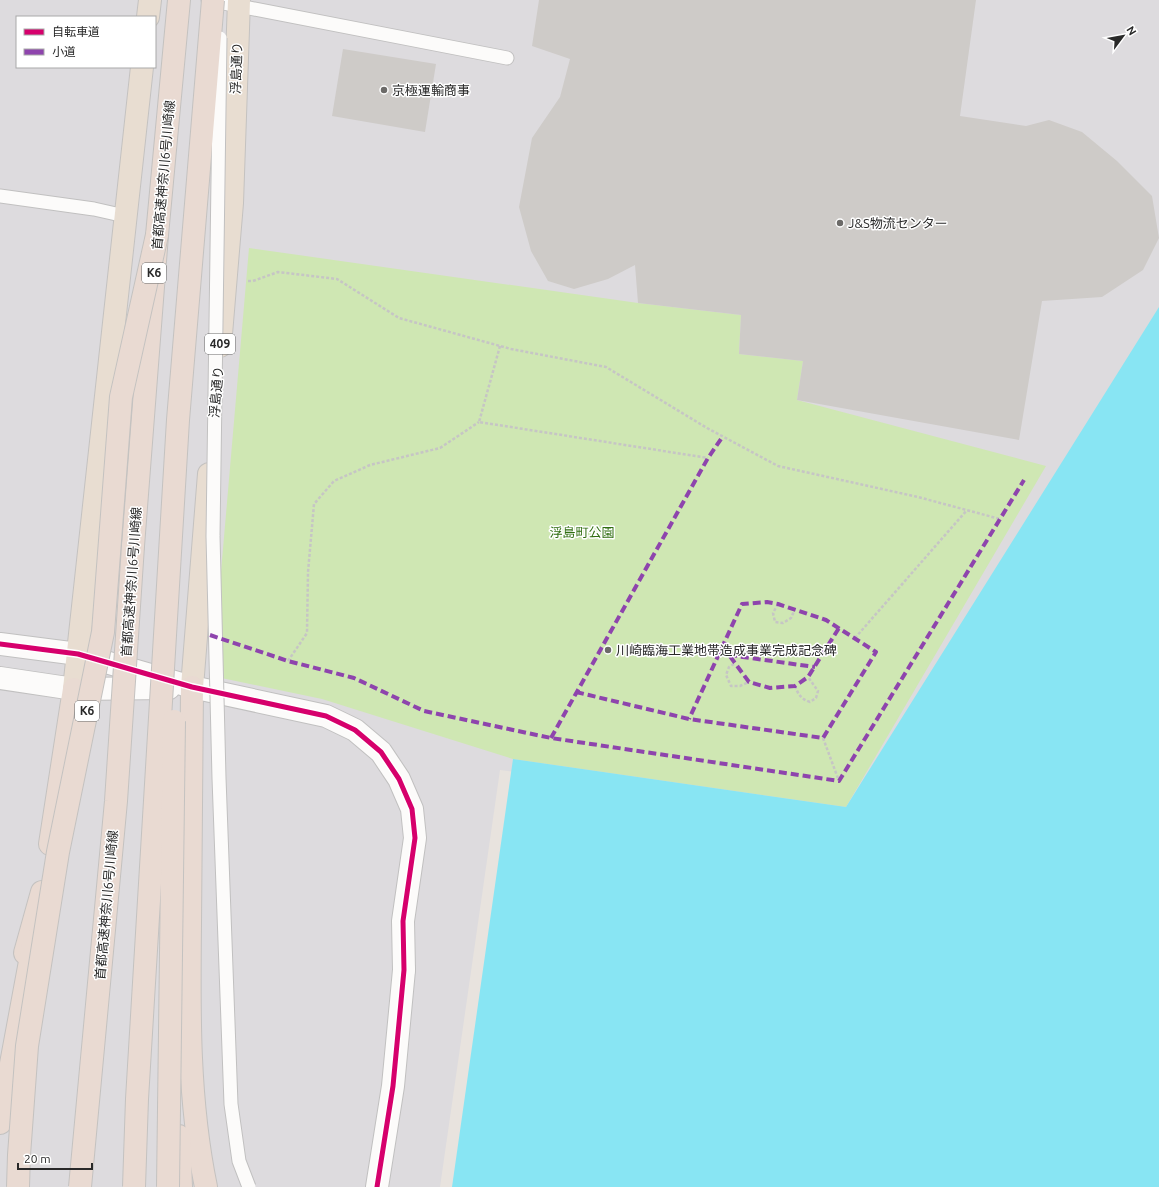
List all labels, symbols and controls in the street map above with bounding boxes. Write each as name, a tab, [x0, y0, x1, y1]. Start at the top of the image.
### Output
legend	[16, 16, 156, 68]
north arrow	[1103, 16, 1143, 56]
text: N	[1124, 24, 1139, 37]
text: 自転車道	[52, 25, 100, 38]
street label: 浮島通り	[228, 42, 244, 94]
text: 小道	[52, 45, 76, 58]
place label: 京極運輸商事	[392, 83, 470, 97]
marker: 京極運輸商事	[379, 85, 389, 95]
street label: 首都高速神奈川6号川崎線	[149, 100, 177, 250]
place label: J&S物流センター	[848, 216, 948, 230]
marker: J&S物流センター	[835, 218, 845, 228]
road number: K6	[142, 263, 166, 283]
road number: 409	[205, 334, 235, 354]
street label: 浮島通り	[207, 365, 225, 419]
street label: 首都高速神奈川6号川崎線	[119, 507, 143, 657]
park label: 浮島町公園	[549, 525, 615, 539]
place label: 川崎臨海工業地帯造成事業完成記念碑	[616, 643, 837, 657]
marker: 川崎臨海工業地帯造成事業完成記念碑	[603, 645, 613, 655]
road number: K6	[75, 701, 99, 721]
street label: 首都高速神奈川6号川崎線	[92, 830, 120, 980]
scale bar	[18, 1145, 92, 1171]
text: 20 m	[24, 1152, 51, 1165]

